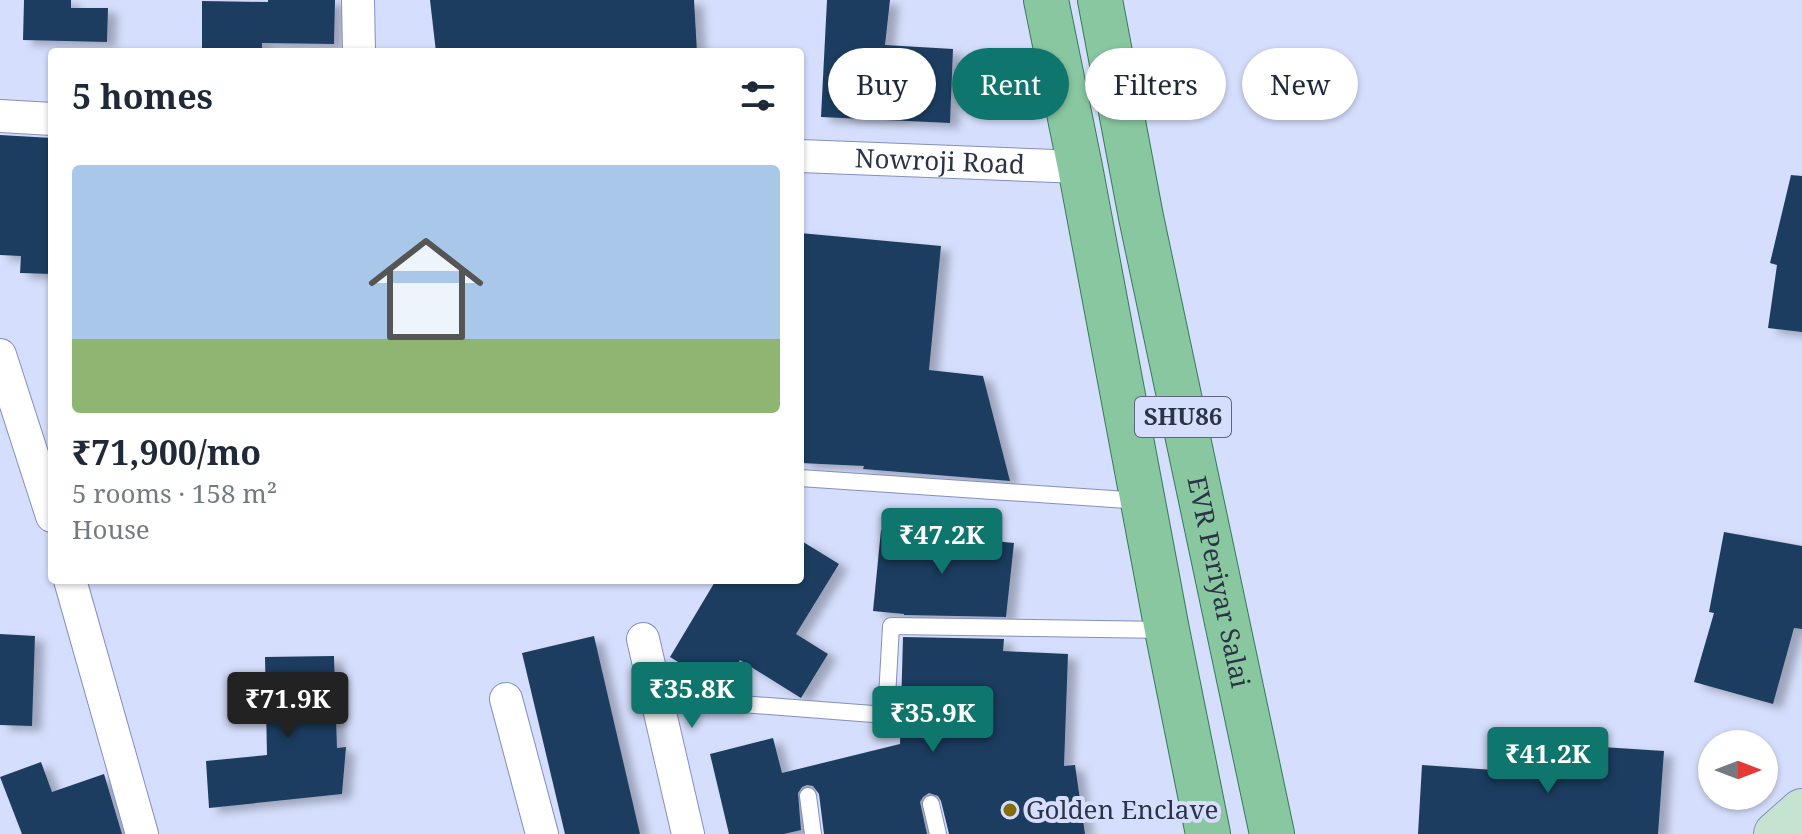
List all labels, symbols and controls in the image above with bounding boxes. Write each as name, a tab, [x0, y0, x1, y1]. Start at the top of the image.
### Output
chip: Buy	[828, 48, 936, 120]
chip: Rent	[952, 48, 1069, 120]
chip: Filters	[1085, 48, 1226, 120]
chip: New	[1242, 48, 1358, 120]
text: 5 homes	[72, 73, 213, 119]
icon: filters	[736, 74, 780, 118]
street label: Nowroji Road	[854, 139, 1026, 182]
icon: home	[354, 217, 498, 361]
road number: SHU86	[1135, 397, 1231, 437]
text: ₹71,900/mo	[72, 429, 261, 475]
street label: EVR Periyar Salai	[1179, 473, 1259, 691]
text: 5 rooms · 158 m²	[72, 475, 277, 511]
pin: ₹47.2K	[877, 508, 1007, 576]
text: House	[72, 511, 150, 547]
text: ₹47.2K	[899, 516, 985, 552]
pin: ₹35.8K	[627, 662, 757, 730]
text: ₹35.8K	[649, 670, 735, 706]
pin: ₹71.9K	[223, 672, 353, 740]
text: ₹71.9K	[245, 680, 331, 716]
pin: ₹35.9K	[868, 686, 998, 754]
text: ₹35.9K	[890, 694, 976, 730]
pin: ₹41.2K	[1483, 727, 1613, 795]
north arrow	[1698, 730, 1778, 810]
map controls	[1698, 730, 1778, 810]
text: ₹41.2K	[1505, 735, 1591, 771]
place label: Golden Enclave	[1026, 791, 1218, 827]
marker: Golden Enclave	[1001, 801, 1019, 819]

